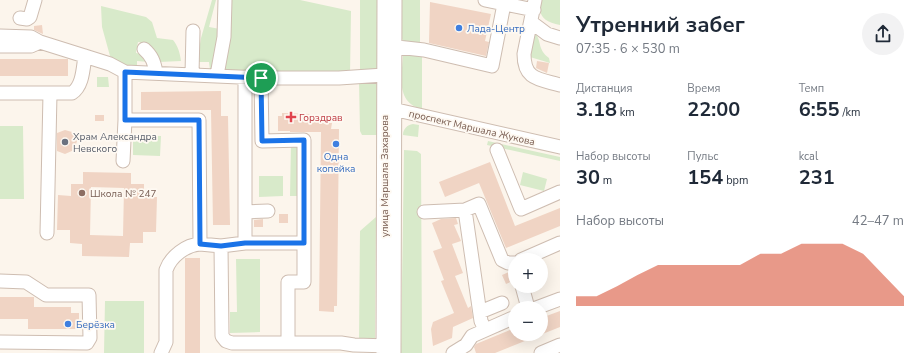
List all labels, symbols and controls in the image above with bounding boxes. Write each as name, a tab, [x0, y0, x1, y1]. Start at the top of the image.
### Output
text: Утренний забег	[576, 10, 745, 40]
button: share	[862, 13, 904, 55]
place label: Лада-Центр	[467, 22, 525, 36]
marker: Лада-Центр	[454, 23, 464, 33]
text: 07:35 · 6 × 530 m	[576, 40, 680, 58]
pin	[244, 61, 278, 95]
icon: arrive	[250, 67, 272, 89]
text: Дистанция	[576, 81, 632, 96]
text: Время	[687, 81, 720, 96]
text: Темп	[799, 81, 824, 96]
text: 3.18	[576, 96, 617, 123]
text: 22:00	[687, 96, 740, 123]
text: 6:55	[799, 96, 840, 123]
text: km	[617, 105, 635, 120]
text: /km	[840, 105, 860, 120]
street label: проспект Маршала Жукова	[407, 107, 536, 149]
place label: Горздрав	[299, 111, 343, 125]
marker: Горздрав	[286, 112, 296, 122]
street label: улица Маршала Захарова	[378, 115, 392, 237]
place label: Храм Александра Невского	[73, 130, 157, 156]
marker: Храм Александра Невского	[60, 137, 70, 147]
marker: Одна копейка	[331, 139, 341, 149]
text: Набор высоты	[576, 149, 651, 164]
text: Пульс	[687, 149, 719, 164]
text: kcal	[799, 149, 818, 164]
place label: Одна копейка	[317, 150, 355, 176]
text: 30	[576, 164, 600, 191]
text: 154	[687, 164, 723, 191]
text: 231	[799, 164, 835, 191]
text: m	[600, 173, 612, 188]
text: bpm	[723, 173, 748, 188]
place label: Школа № 247	[90, 187, 156, 201]
marker: Школа № 247	[77, 188, 87, 198]
text: Набор высоты	[576, 212, 664, 230]
text: 42–47 m	[852, 212, 904, 230]
map controls	[508, 253, 548, 341]
button: +	[508, 253, 548, 293]
button: −	[508, 301, 548, 341]
place label: Берёзка	[76, 318, 115, 332]
marker: Берёзка	[63, 319, 73, 329]

